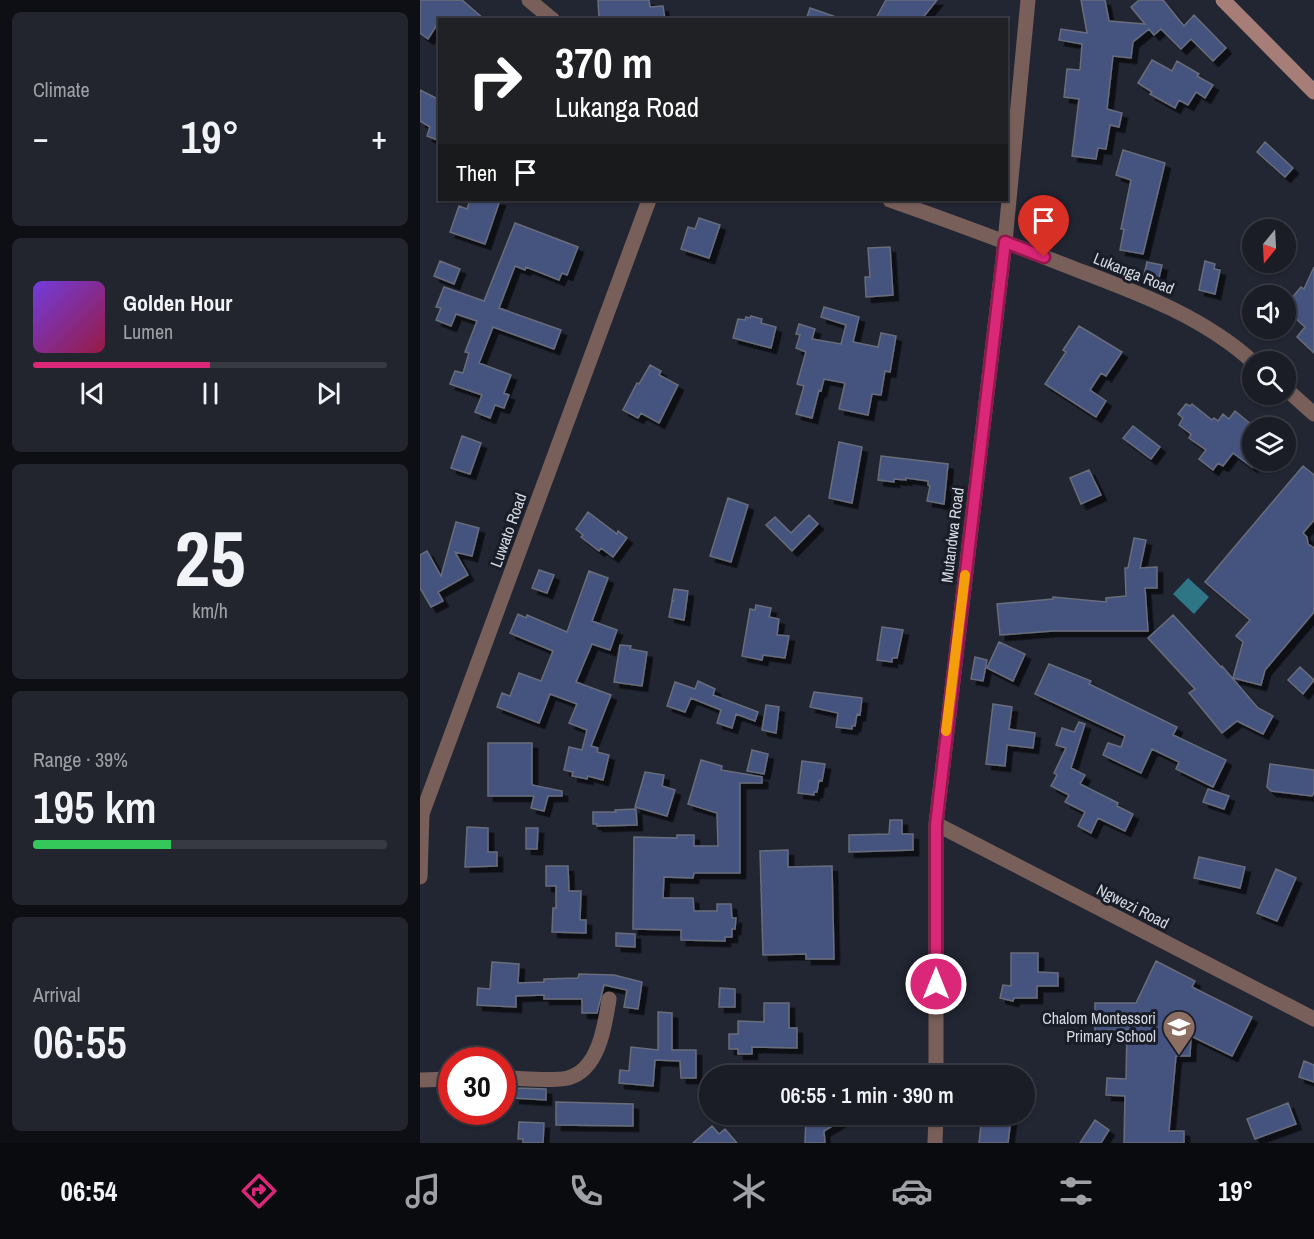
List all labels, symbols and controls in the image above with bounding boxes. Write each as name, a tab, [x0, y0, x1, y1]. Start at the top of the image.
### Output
text: 370 m	[555, 35, 653, 91]
icon: right	[456, 42, 534, 120]
text: Climate	[33, 76, 90, 103]
text: Lukanga Road	[555, 89, 699, 125]
text: 19°	[180, 106, 240, 167]
text: −	[33, 115, 49, 159]
text: +	[371, 115, 387, 159]
icon: arrive	[509, 156, 542, 189]
text: Then	[456, 158, 497, 188]
pin	[1018, 195, 1069, 257]
icon: arrive	[1027, 204, 1060, 237]
north arrow	[1242, 219, 1296, 273]
map controls	[1242, 219, 1296, 471]
street label: Lukanga Road	[1090, 247, 1178, 299]
button: sound	[1242, 285, 1296, 339]
text: Golden Hour	[123, 288, 232, 318]
text: Lumen	[123, 318, 173, 345]
button: search	[1242, 351, 1296, 405]
icon: previous	[76, 377, 109, 410]
icon: pause	[194, 377, 227, 410]
icon: next	[312, 377, 345, 410]
button: layers	[1242, 417, 1296, 471]
street label: Mutandwa Road	[935, 486, 969, 584]
street label: Luwato Road	[484, 490, 532, 570]
text: 25	[174, 505, 246, 610]
text: km/h	[192, 597, 228, 624]
text: Range · 39%	[33, 746, 128, 773]
text: 195 km	[33, 776, 157, 837]
street label: Ngwezi Road	[1093, 878, 1173, 934]
position arrow	[904, 952, 968, 1016]
text: Arrival	[33, 981, 80, 1008]
place label: Chalom Montessori Primary School	[1042, 1007, 1156, 1047]
school or university icon: Chalom Montessori Primary School	[1161, 1009, 1197, 1056]
text: 06:55	[33, 1011, 127, 1072]
speed limit sign: 30	[438, 1047, 516, 1125]
text: 06:55 · 1 min · 390 m	[780, 1080, 954, 1110]
icon: directions	[238, 1170, 280, 1212]
icon: music	[402, 1170, 444, 1212]
icon: phone	[565, 1170, 607, 1212]
icon: climate	[728, 1170, 770, 1212]
icon: car	[891, 1170, 933, 1212]
icon: filters	[1055, 1170, 1097, 1212]
text: 06:54	[61, 1173, 117, 1209]
text: 19°	[1218, 1173, 1253, 1209]

